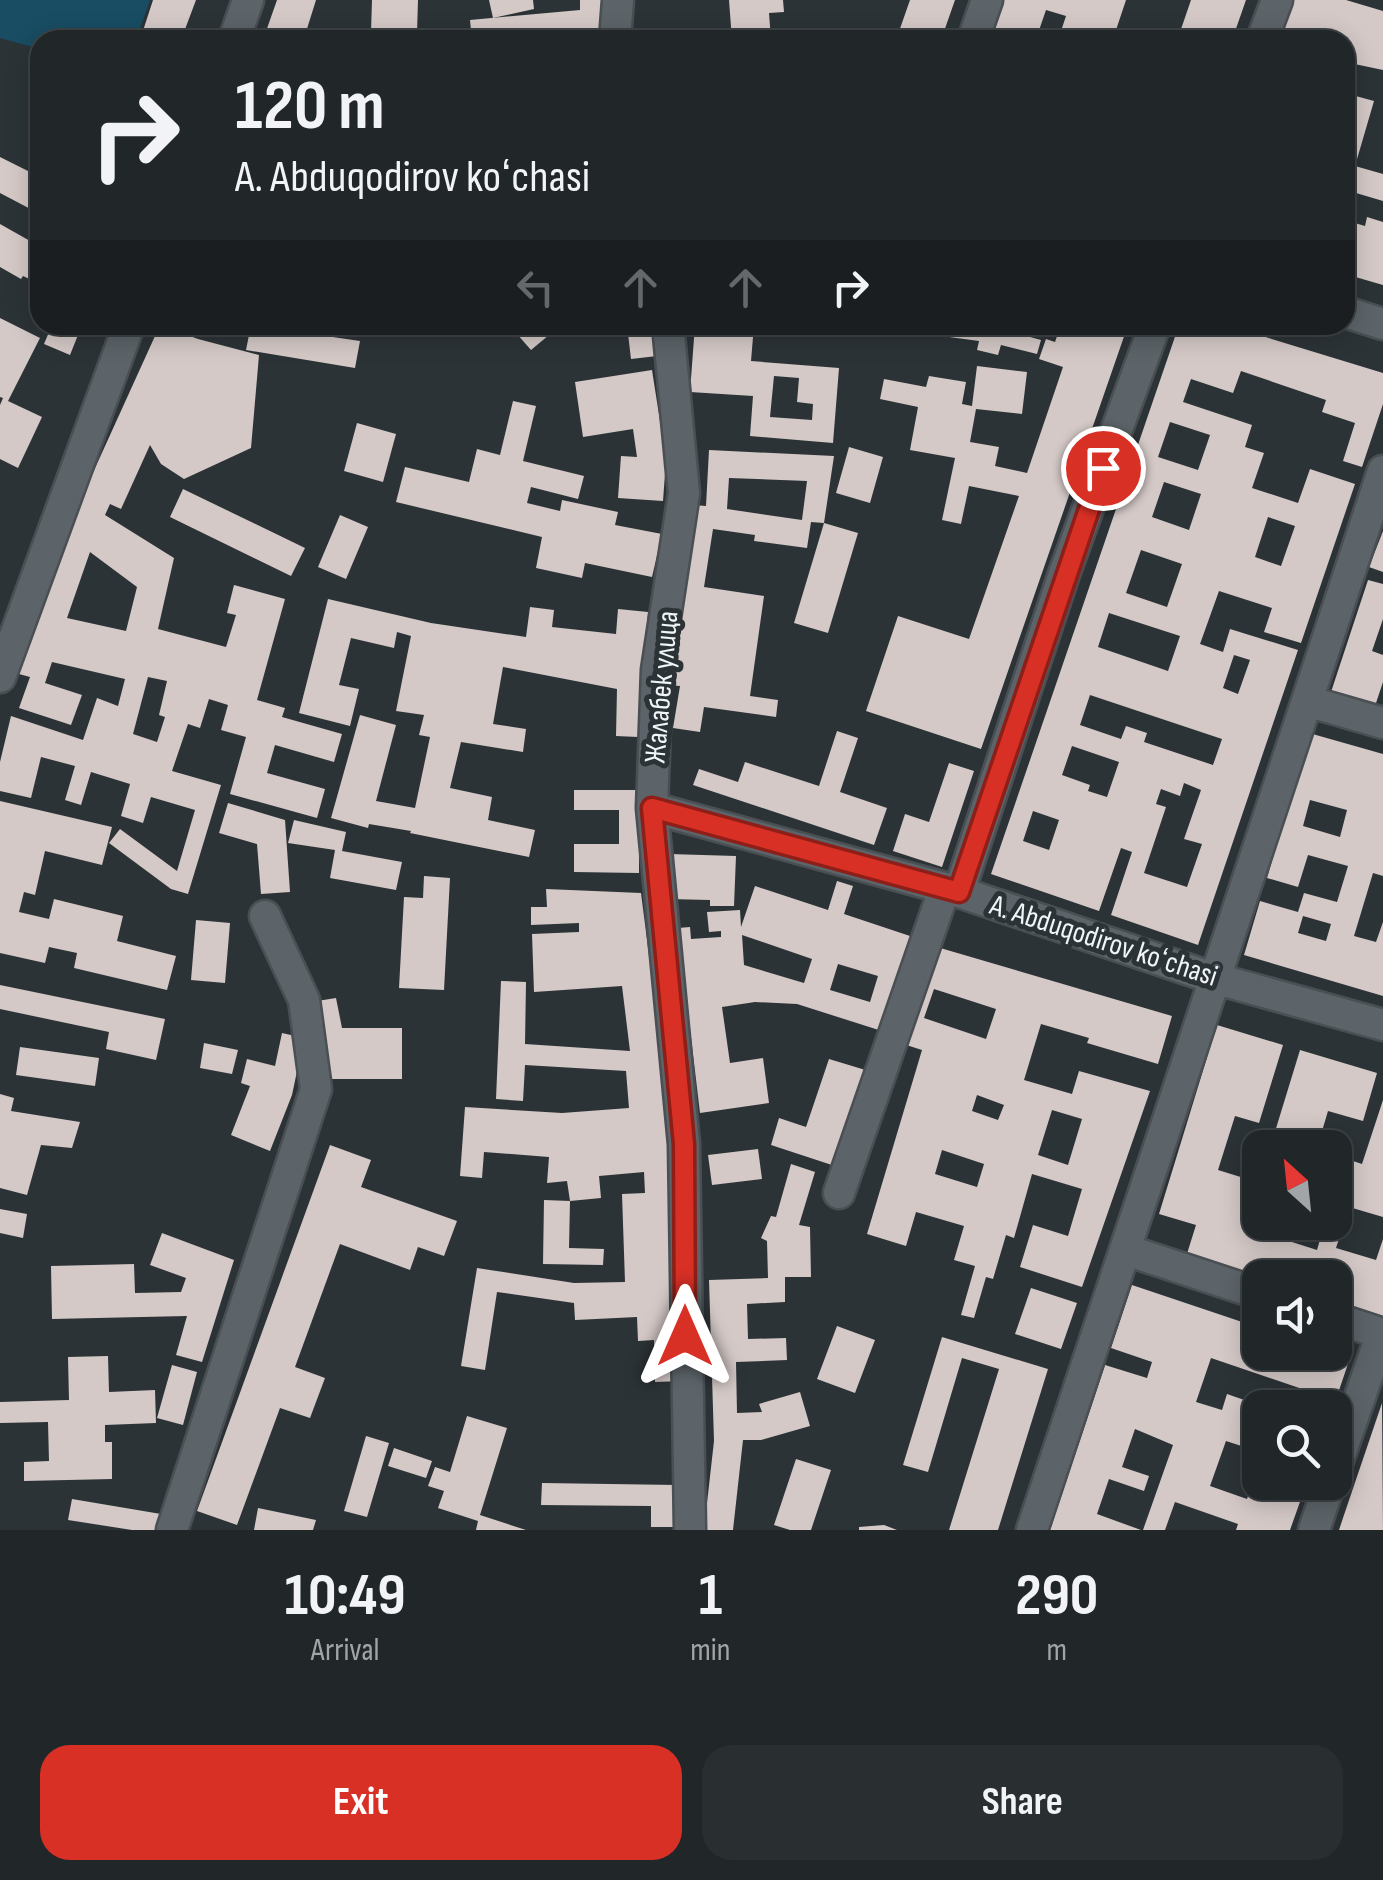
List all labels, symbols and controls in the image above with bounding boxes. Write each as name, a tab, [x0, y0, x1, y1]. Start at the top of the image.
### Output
text: 120 m	[235, 65, 385, 149]
icon: right	[70, 70, 200, 200]
text: A. Abduqodirov koʻchasi	[235, 150, 590, 205]
icon: left	[508, 260, 563, 315]
icon: ahead	[613, 260, 668, 315]
icon: ahead	[718, 260, 773, 315]
icon: right	[823, 260, 878, 315]
pin	[1061, 426, 1146, 511]
icon: arrive	[1076, 441, 1131, 496]
street label: Жалабек улица	[637, 609, 687, 765]
street label: A. Abduqodirov koʻchasi	[985, 887, 1222, 995]
north arrow	[1242, 1130, 1352, 1240]
map controls	[1242, 1130, 1352, 1500]
button: sound	[1242, 1260, 1352, 1370]
position arrow	[633, 1284, 737, 1388]
button: search	[1242, 1390, 1352, 1500]
text: 10:49	[285, 1560, 406, 1632]
text: 1	[699, 1560, 722, 1632]
text: 290	[1015, 1560, 1098, 1632]
text: Arrival	[311, 1631, 380, 1670]
text: min	[690, 1631, 731, 1670]
text: m	[1046, 1631, 1067, 1670]
button: Exit	[40, 1745, 682, 1860]
button: Share	[702, 1745, 1343, 1860]

